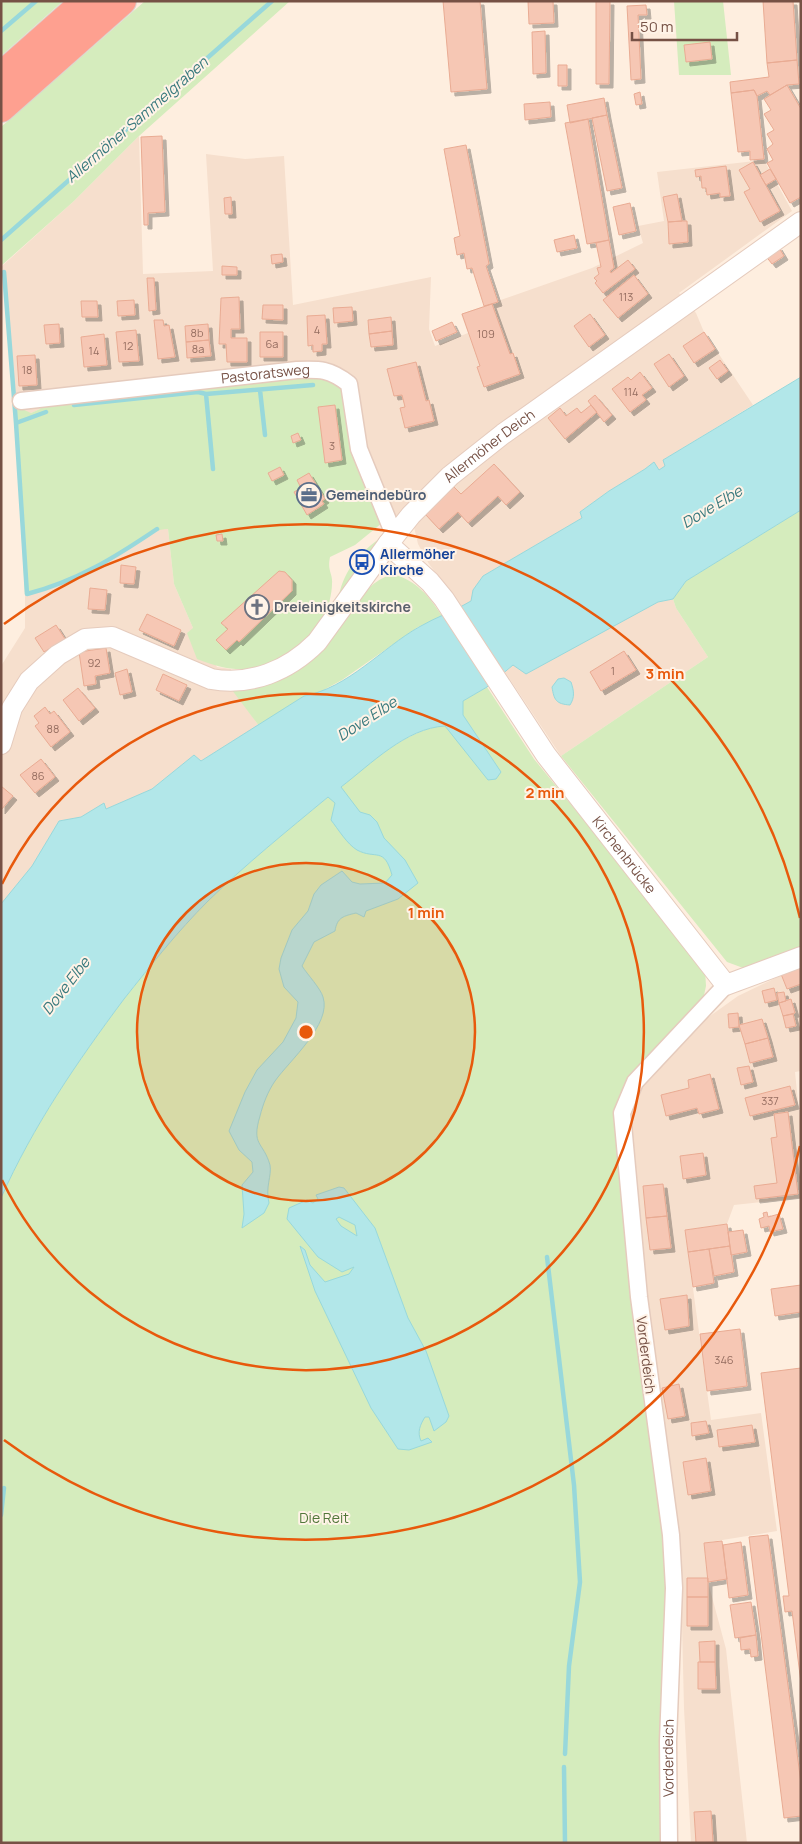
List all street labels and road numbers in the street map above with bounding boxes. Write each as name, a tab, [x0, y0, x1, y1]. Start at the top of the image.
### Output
street label: Pastoratsweg	[220, 360, 310, 387]
street label: Allermöher Deich	[439, 404, 538, 486]
street label: Kirchenbrücke	[588, 812, 661, 897]
street label: Vorderdeich	[632, 1315, 661, 1395]
street label: Vorderdeich	[658, 1719, 678, 1797]

